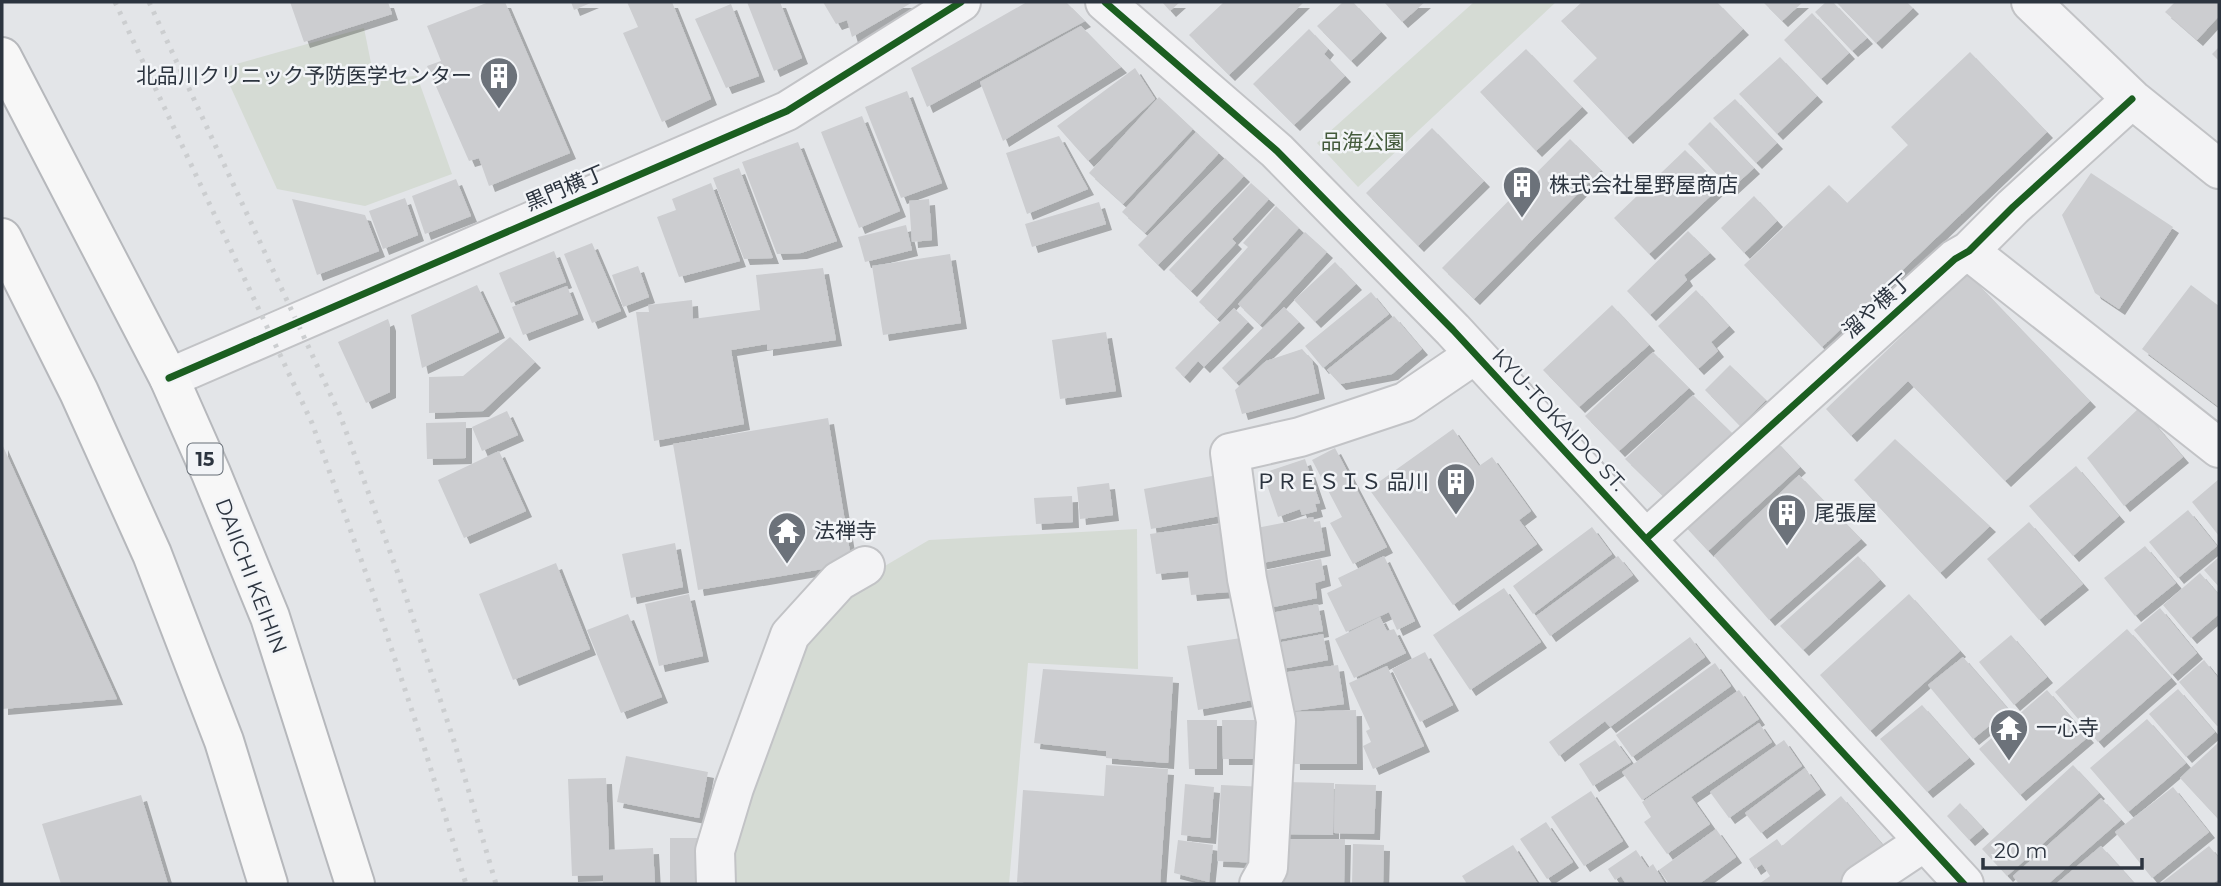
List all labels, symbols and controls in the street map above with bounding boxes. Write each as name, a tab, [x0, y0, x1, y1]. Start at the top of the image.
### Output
building icon: 北品川クリニック予防医学センター	[478, 55, 520, 110]
place label: 北品川クリニック予防医学センター	[136, 63, 472, 88]
park label: 品海公園	[1321, 129, 1405, 154]
street label: 黒門横丁	[521, 160, 608, 215]
building icon: 株式会社星野屋商店	[1501, 164, 1543, 219]
place label: 株式会社星野屋商店	[1549, 172, 1738, 197]
street label: 溜や横丁	[1837, 268, 1916, 343]
street label: KYU-TOKAIDO ST.	[1487, 343, 1632, 496]
road number: 15	[188, 444, 222, 474]
building icon: ＰＲＥＳＩＳ 品川	[1435, 461, 1477, 516]
place label: ＰＲＥＳＩＳ 品川	[1255, 469, 1429, 494]
building icon: 尾張屋	[1766, 492, 1808, 547]
street label: DAIICHI KEIHIN	[210, 495, 293, 657]
place label: 尾張屋	[1814, 500, 1877, 525]
temple icon: 法禅寺	[766, 510, 808, 565]
place label: 法禅寺	[814, 518, 877, 543]
temple icon: 一心寺	[1988, 707, 2030, 762]
place label: 一心寺	[2036, 715, 2099, 740]
scale bar	[1983, 826, 2142, 870]
text: 20 m	[1994, 838, 2048, 863]

